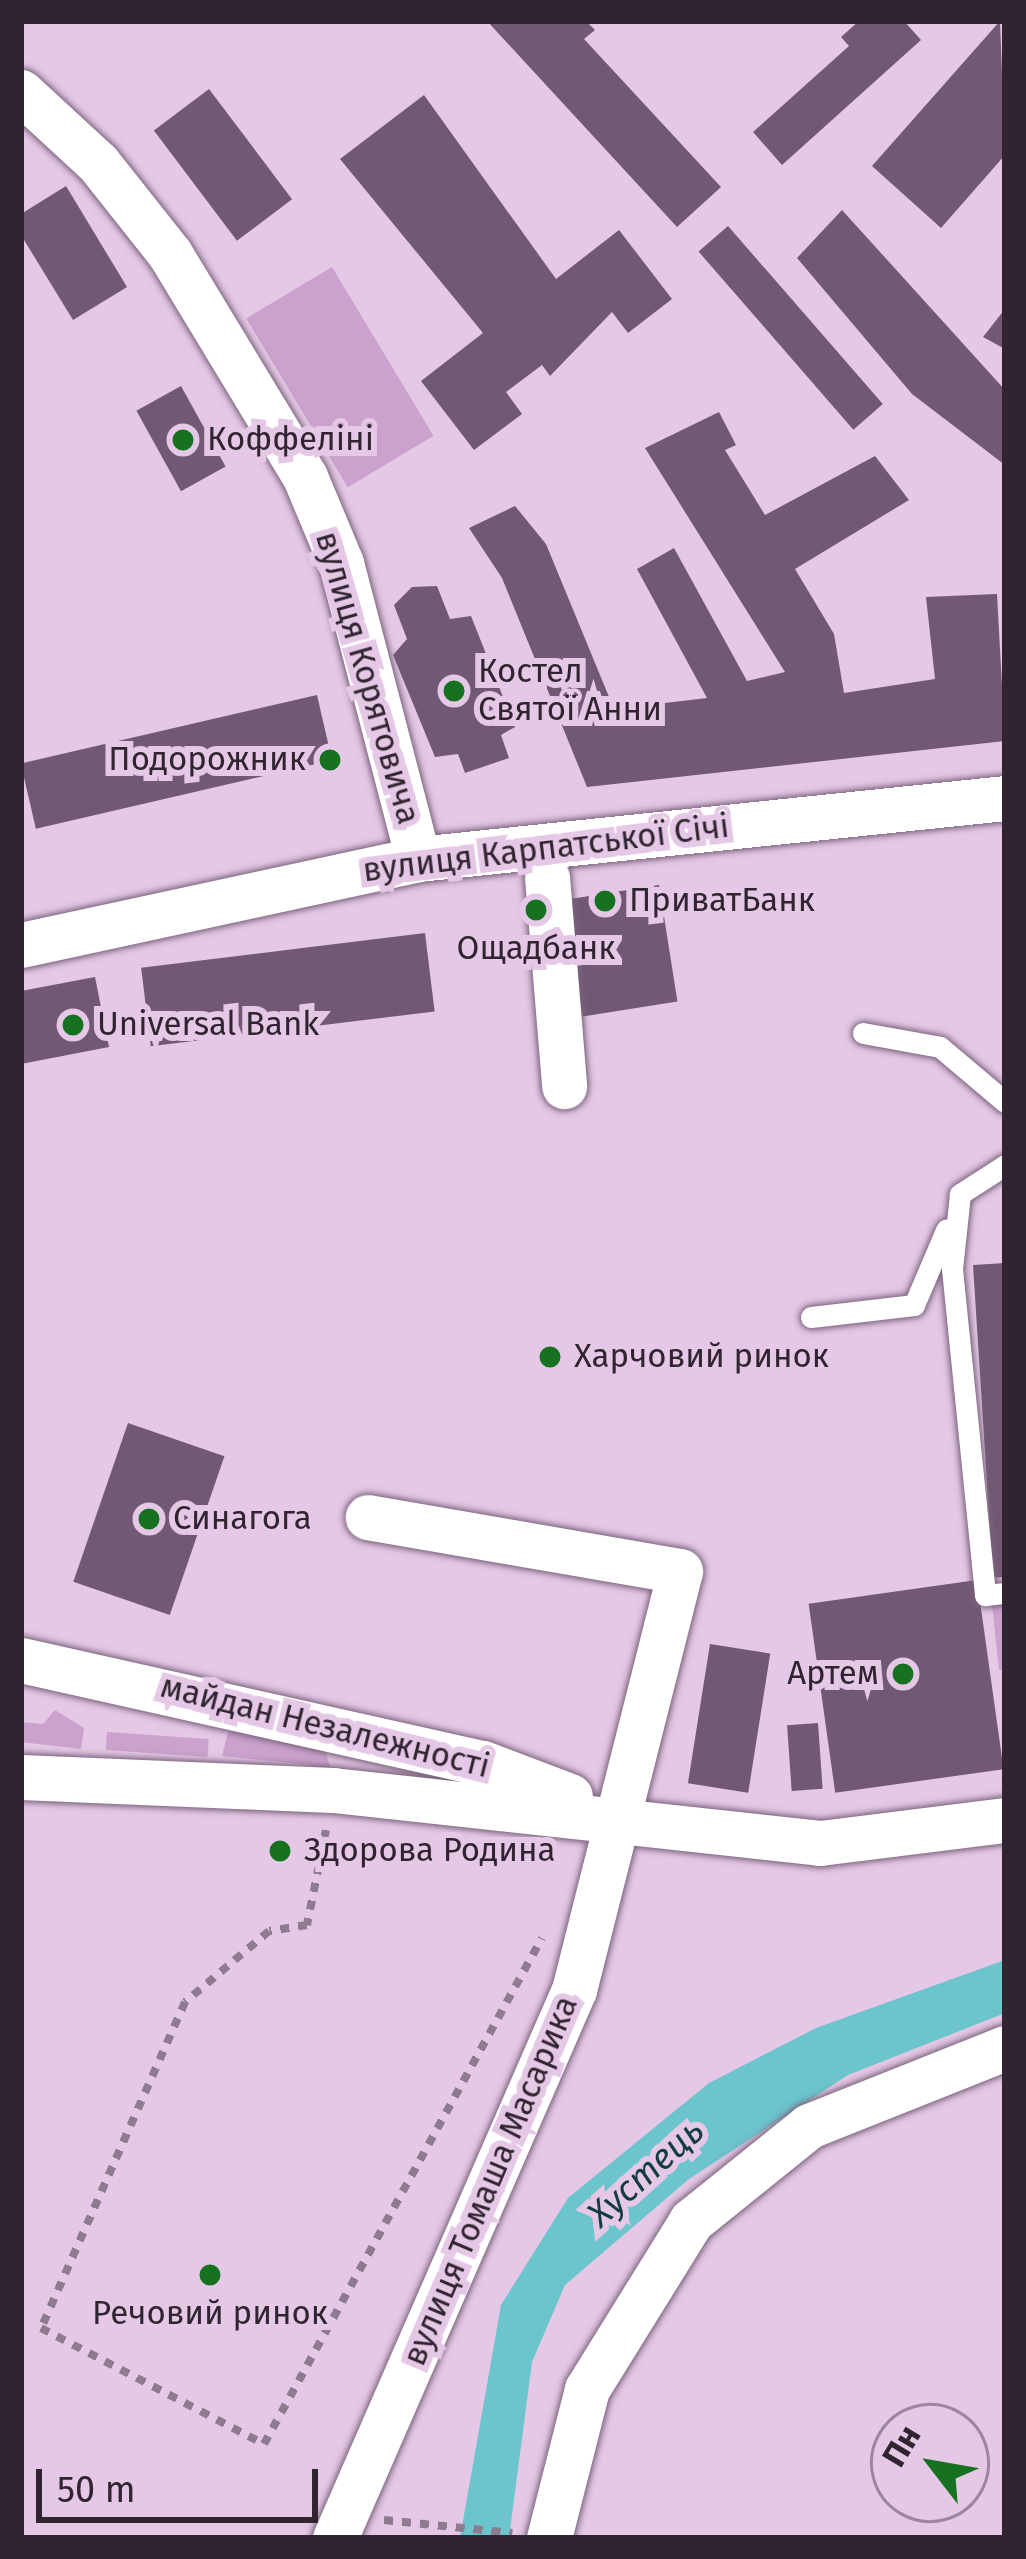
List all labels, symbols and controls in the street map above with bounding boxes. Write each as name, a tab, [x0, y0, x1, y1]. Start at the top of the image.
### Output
place label: Коффеліні	[207, 420, 374, 460]
marker: Коффеліні	[170, 427, 196, 453]
street label: вулиця Корятовича	[306, 527, 428, 829]
place label: Костел Святої Анни	[478, 652, 662, 730]
marker: Костел Святої Анни	[441, 678, 467, 704]
place label: Подорожник	[108, 740, 306, 780]
marker: Подорожник	[317, 747, 343, 773]
street label: вулиця Карпатської Січі	[361, 807, 731, 891]
place label: ПриватБанк	[629, 881, 815, 921]
marker: ПриватБанк	[592, 888, 618, 914]
marker: Ощадбанк	[523, 897, 549, 923]
place label: Ощадбанк	[457, 929, 615, 969]
place label: Universal Bank	[97, 1005, 319, 1045]
marker: Universal Bank	[60, 1012, 86, 1038]
place label: Харчовий ринок	[574, 1337, 829, 1377]
marker: Харчовий ринок	[537, 1344, 563, 1370]
place label: Синагога	[173, 1499, 312, 1539]
marker: Синагога	[136, 1506, 162, 1532]
place label: Артем	[787, 1654, 879, 1694]
marker: Артем	[890, 1661, 916, 1687]
street label: майдан Незалежності	[156, 1667, 494, 1787]
place label: Здорова Родина	[304, 1831, 556, 1871]
marker: Здорова Родина	[267, 1838, 293, 1864]
street label: вулиця Томаша Масарика	[395, 1990, 587, 2372]
water label: Хустець	[579, 2109, 713, 2237]
marker: Речовий ринок	[197, 2262, 223, 2288]
place label: Речовий ринок	[92, 2294, 328, 2334]
north arrow	[870, 2403, 990, 2523]
text: Пн	[874, 2418, 929, 2474]
scale bar	[42, 2445, 324, 2519]
text: 50 m	[57, 2468, 136, 2512]

